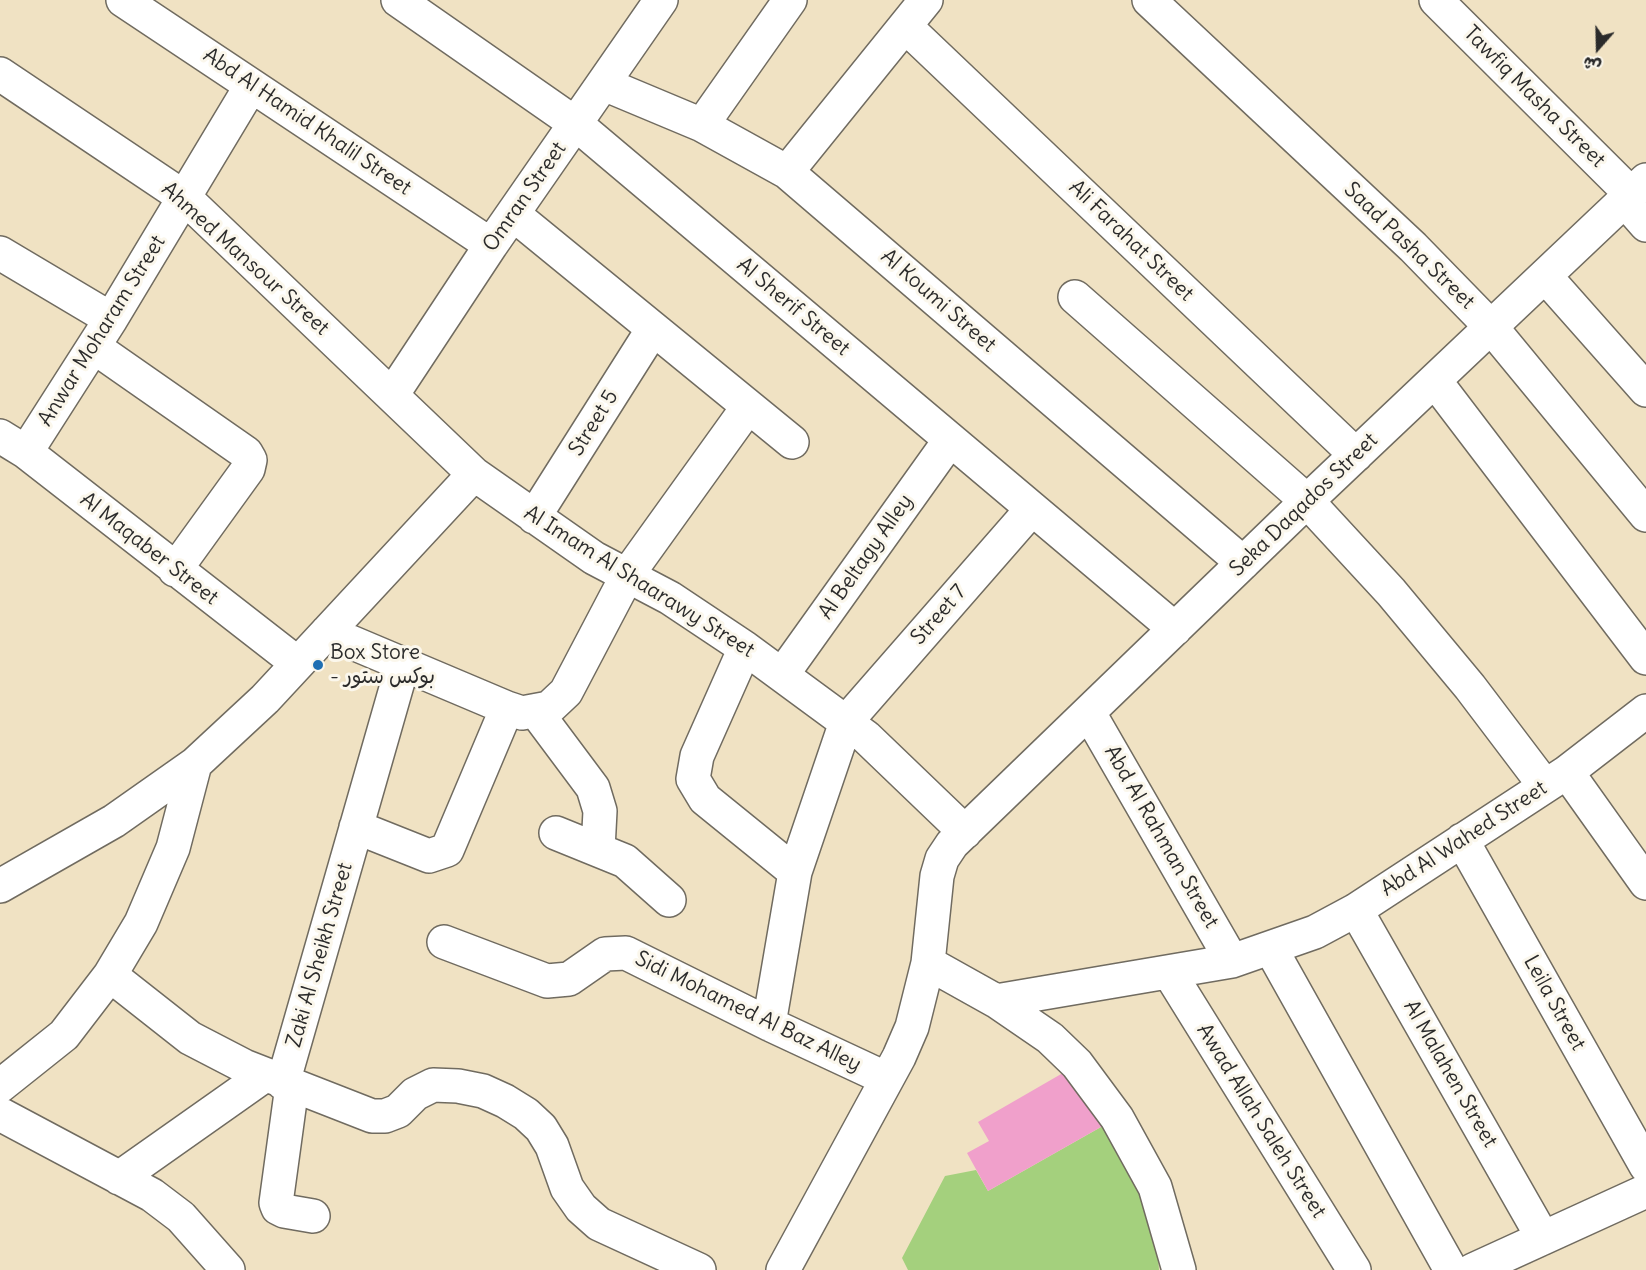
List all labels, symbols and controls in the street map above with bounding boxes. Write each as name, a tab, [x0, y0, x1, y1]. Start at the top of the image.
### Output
north arrow	[1568, 18, 1628, 78]
street label: Tawfiq Masha Street	[1458, 21, 1610, 173]
street label: Abd Al Hamid Khalil Street	[198, 43, 416, 201]
text: ش	[1580, 53, 1604, 77]
street label: Omran Street	[478, 137, 572, 257]
street label: Ali Farahat Street	[1063, 175, 1199, 307]
street label: Ahmed Mansour Street	[156, 177, 334, 341]
street label: Saad Pasha Street	[1339, 177, 1479, 315]
street label: Anwar Moharam Street	[33, 231, 171, 431]
street label: Al Koumi Street	[875, 244, 1001, 358]
street label: Al Sherif Street	[731, 253, 855, 361]
street label: Street 5	[564, 385, 624, 461]
street label: Seka Daqados Street	[1225, 428, 1383, 582]
street label: Al Maqaber Street	[75, 487, 223, 611]
street label: Al Beltagy Alley	[814, 490, 918, 624]
street label: Al Imam Al Shaarawy Street	[519, 501, 759, 663]
street label: Street 7	[906, 580, 972, 650]
place label: Box Store - بوكس ستور	[330, 640, 435, 690]
marker: Box Store - بوكس ستور	[311, 658, 325, 672]
street label: Abd Al Rahman Street	[1098, 741, 1224, 933]
street label: Abd Al Wahed Street	[1376, 776, 1552, 902]
street label: Zaki Al Sheikh Street	[282, 860, 358, 1050]
street label: Sidi Mohamed Al Baz Alley	[631, 946, 865, 1078]
street label: Leila Street	[1518, 951, 1590, 1055]
street label: Al Malahen Street	[1398, 996, 1502, 1152]
street label: Awad Allah Saleh Street	[1191, 1019, 1331, 1223]

